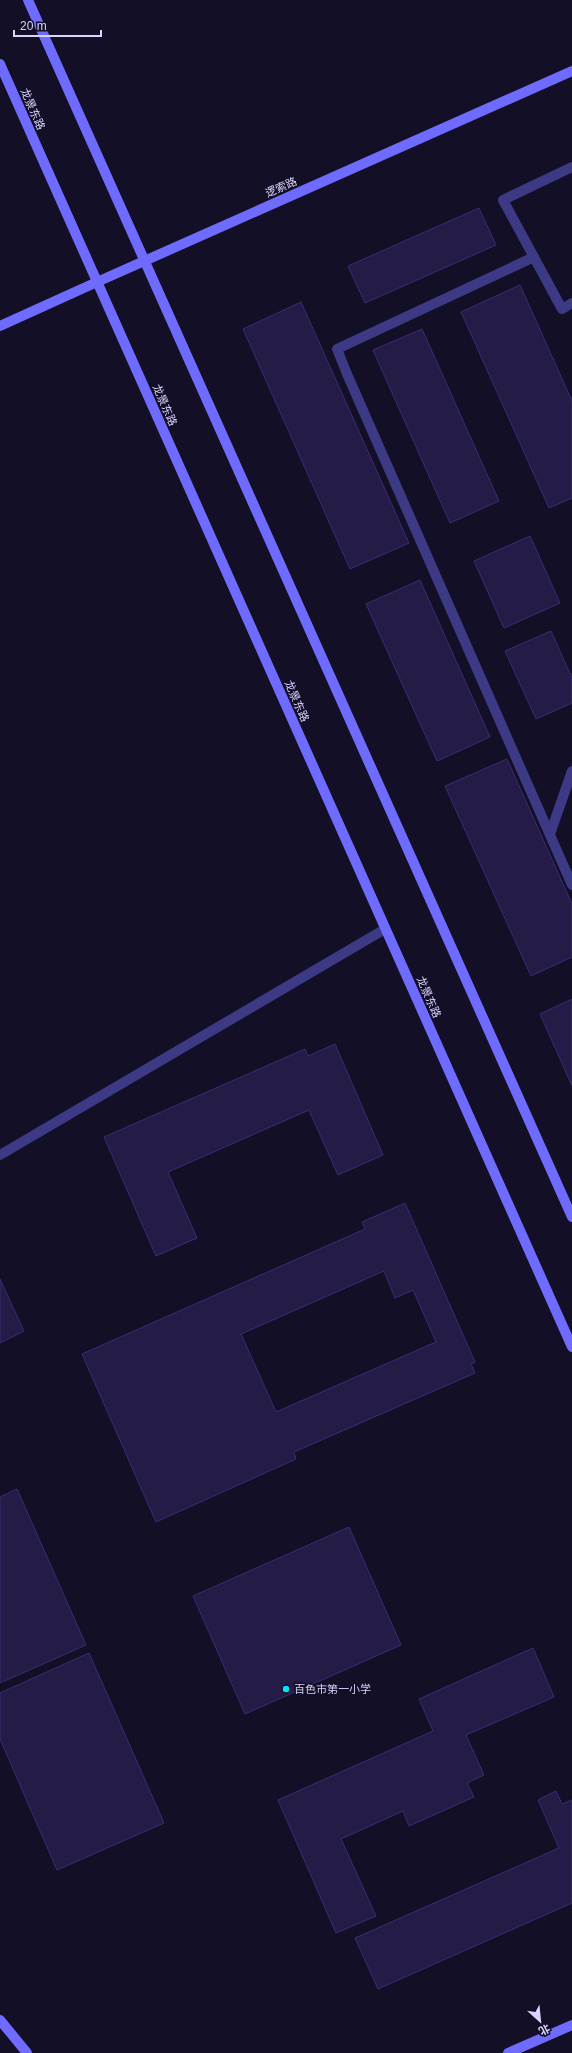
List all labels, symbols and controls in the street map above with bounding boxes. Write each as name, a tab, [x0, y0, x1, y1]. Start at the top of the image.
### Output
scale bar	[14, 12, 101, 38]
text: 20 m	[20, 19, 47, 33]
street label: 龙景东路	[19, 86, 47, 132]
street label: 逻索路	[263, 175, 299, 199]
street label: 龙景东路	[151, 382, 179, 428]
street label: 龙景东路	[283, 678, 311, 724]
street label: 龙景东路	[415, 974, 443, 1020]
place label: 百色市第一小学	[294, 1683, 371, 1695]
marker: 百色市第一小学	[281, 1684, 291, 1694]
north arrow	[520, 2001, 560, 2041]
text: 北	[537, 2022, 552, 2038]

